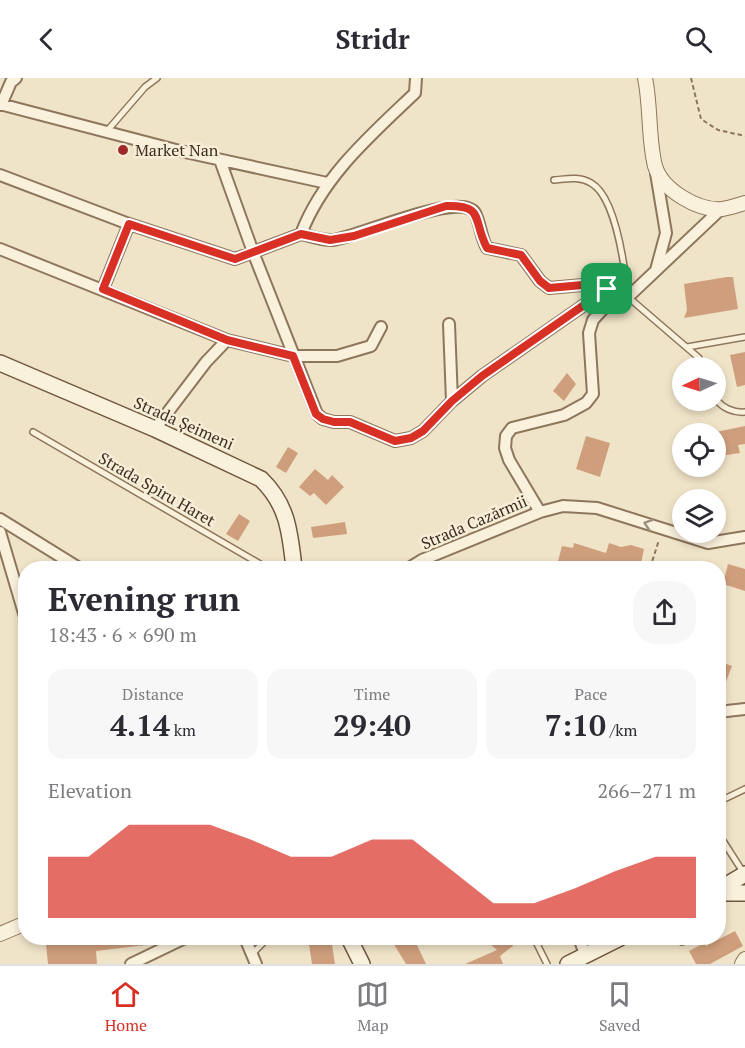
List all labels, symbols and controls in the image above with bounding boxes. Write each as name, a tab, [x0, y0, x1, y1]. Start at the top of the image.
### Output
text: Stridr	[335, 21, 410, 57]
icon: back	[30, 23, 63, 56]
icon: search	[682, 23, 715, 56]
place label: Market Nan	[135, 139, 219, 161]
marker: Market Nan	[116, 143, 130, 157]
pin	[581, 263, 632, 314]
icon: arrive	[590, 272, 623, 305]
north arrow	[672, 357, 726, 411]
map controls	[672, 357, 726, 543]
street label: Strada Șeimeni	[131, 391, 238, 455]
button: locate	[672, 423, 726, 477]
street label: Strada Spiru Haret	[95, 447, 219, 531]
button: layers	[672, 489, 726, 543]
street label: Strada Cazărmii	[417, 490, 531, 554]
one-way arrow	[643, 519, 654, 531]
text: Evening run	[48, 577, 240, 620]
button: share	[633, 581, 696, 644]
text: 18:43 · 6 × 690 m	[48, 621, 197, 648]
text: Distance	[122, 683, 184, 705]
text: Time	[354, 683, 390, 705]
text: Pace	[575, 683, 607, 705]
text: 4.14	[110, 705, 170, 745]
text: 29:40	[333, 705, 411, 745]
text: 7:10	[545, 705, 606, 745]
text: km	[170, 719, 196, 741]
text: /km	[606, 719, 637, 741]
text: Elevation	[48, 777, 132, 804]
text: 266–271 m	[597, 777, 696, 804]
tab: Home	[105, 978, 147, 1036]
tab: Map	[356, 978, 389, 1036]
tab: Saved	[599, 978, 640, 1036]

